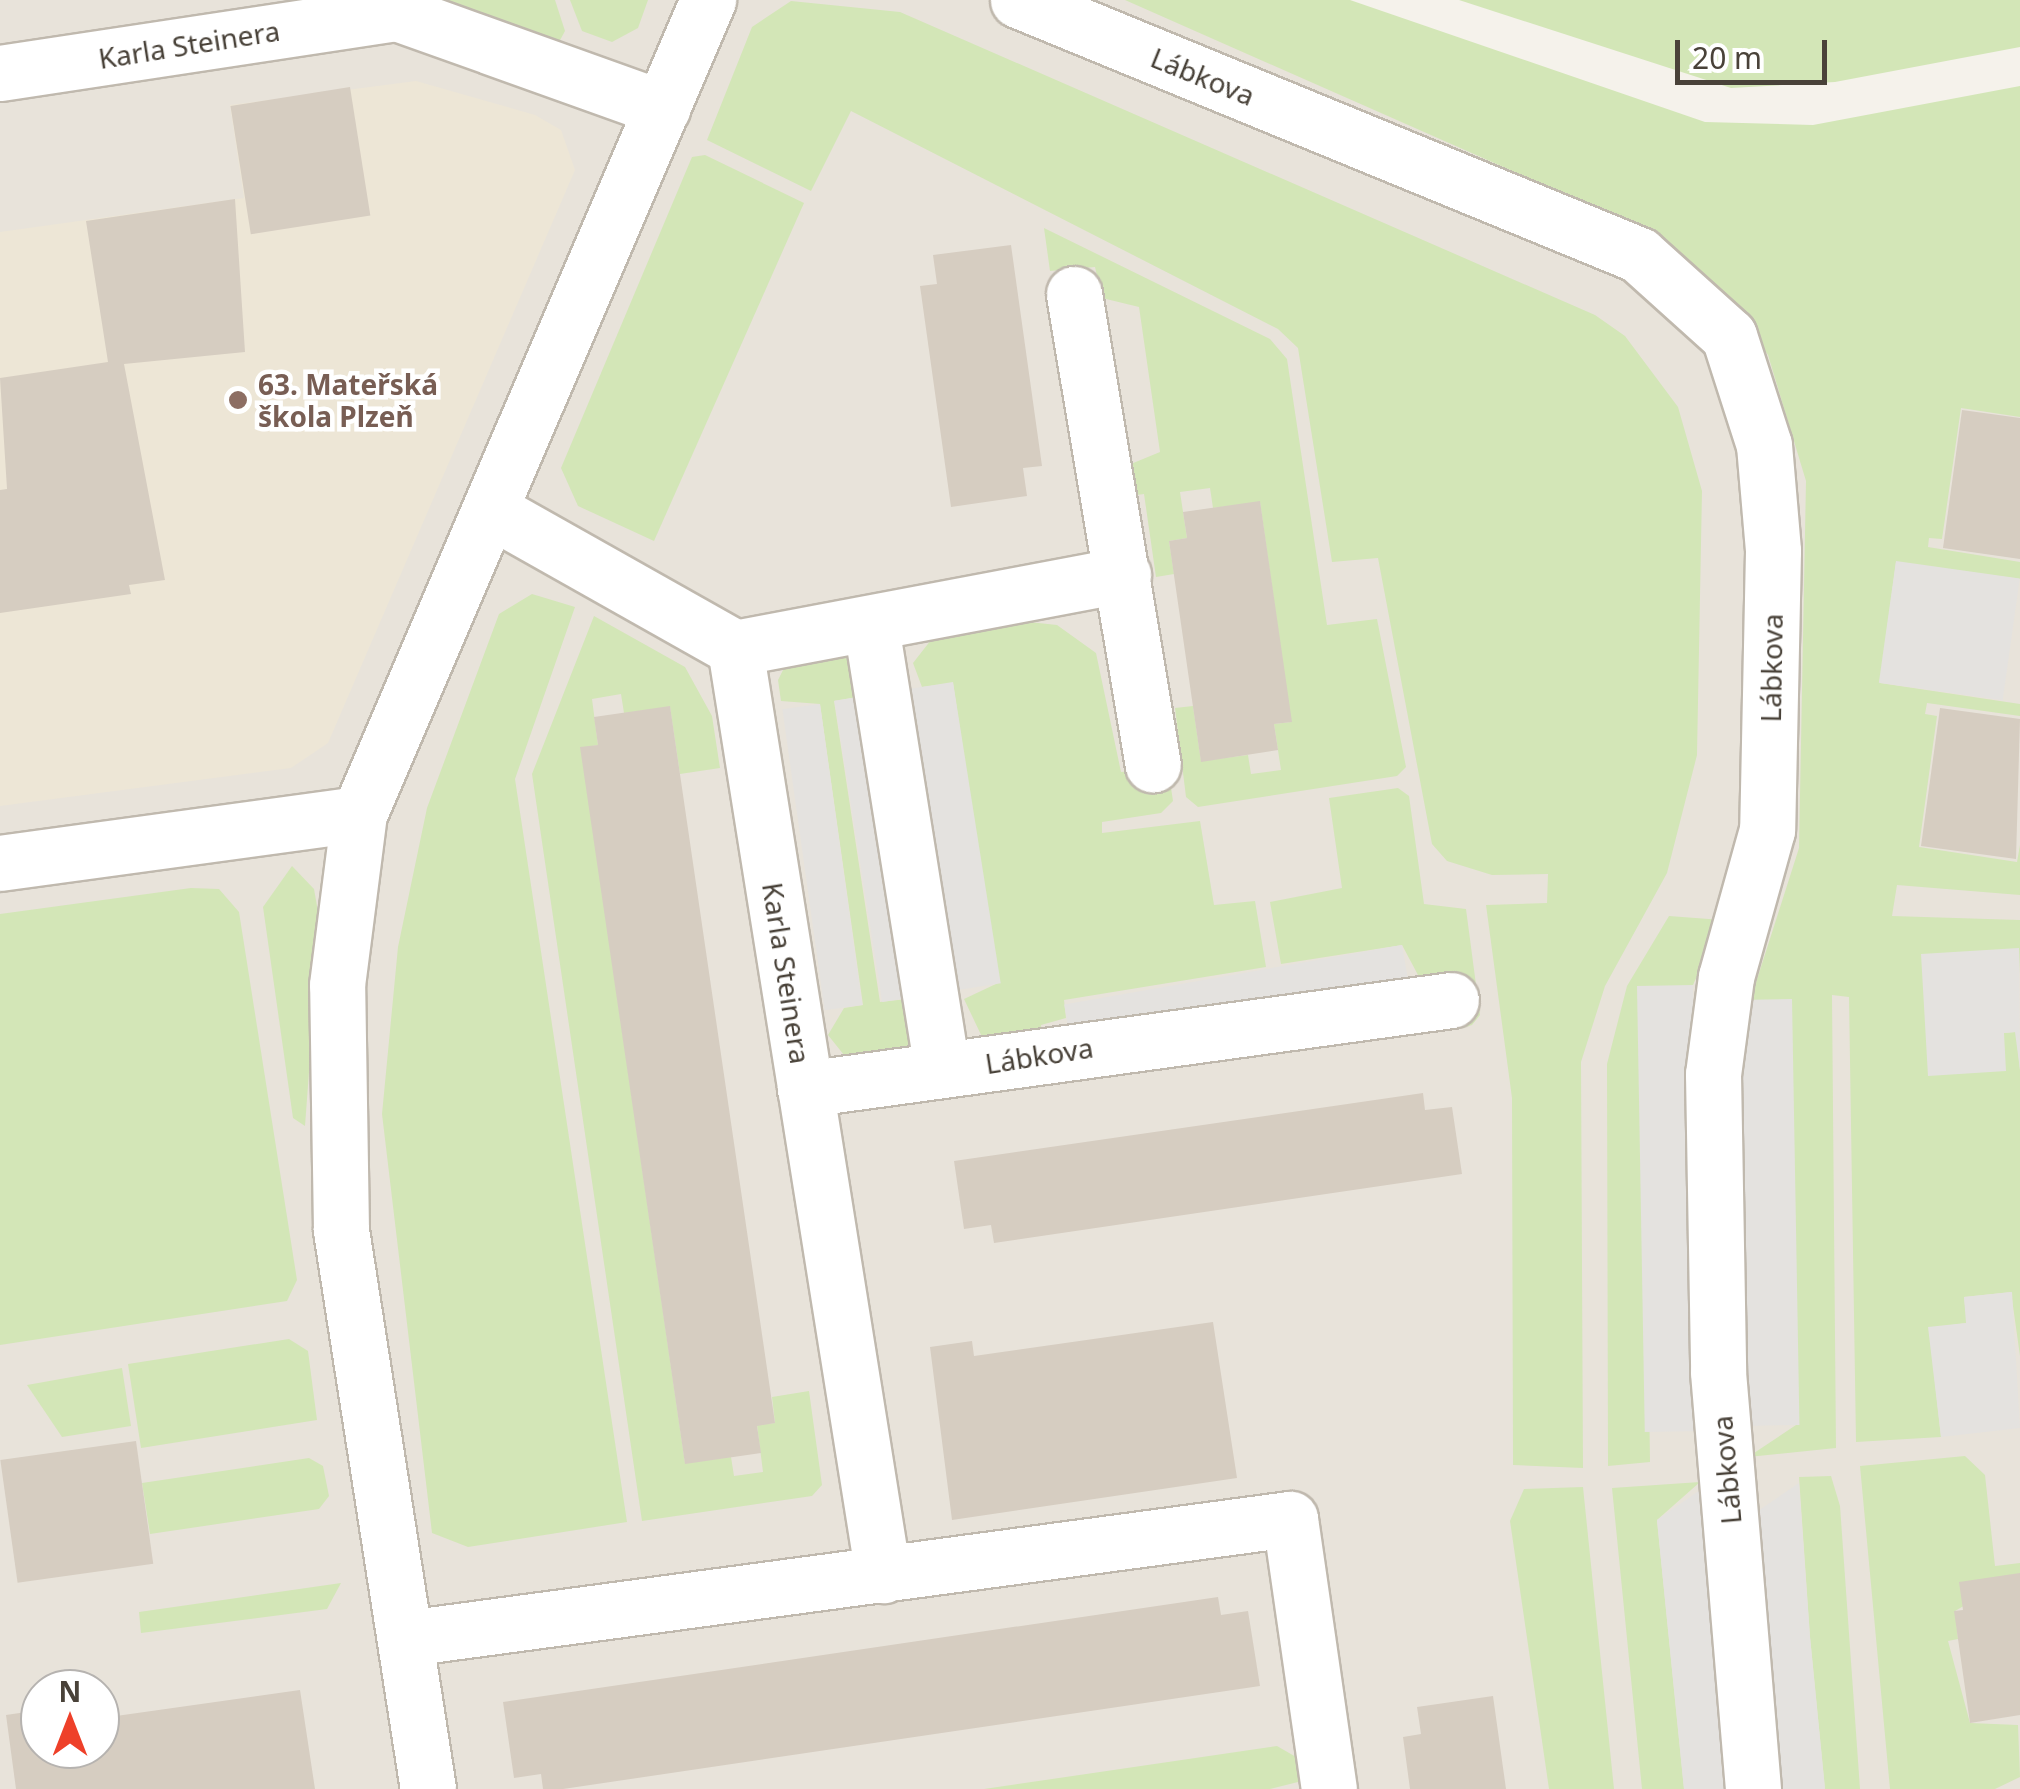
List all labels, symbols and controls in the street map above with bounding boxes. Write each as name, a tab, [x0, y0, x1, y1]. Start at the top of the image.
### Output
street label: Karla Steinera	[96, 13, 282, 75]
scale bar	[1680, 20, 1832, 82]
text: 20 m	[1692, 37, 1762, 78]
street label: Lábkova	[1146, 40, 1260, 112]
place label: 63. Mateřská škola Plzeň	[258, 367, 438, 433]
marker: 63. Mateřská škola Plzeň	[227, 389, 249, 411]
street label: Lábkova	[1753, 613, 1789, 723]
street label: Karla Steinera	[756, 880, 818, 1066]
street label: Lábkova	[983, 1030, 1095, 1080]
street label: Lábkova	[1705, 1414, 1747, 1526]
north arrow	[20, 1669, 120, 1769]
text: N	[59, 1672, 81, 1710]

